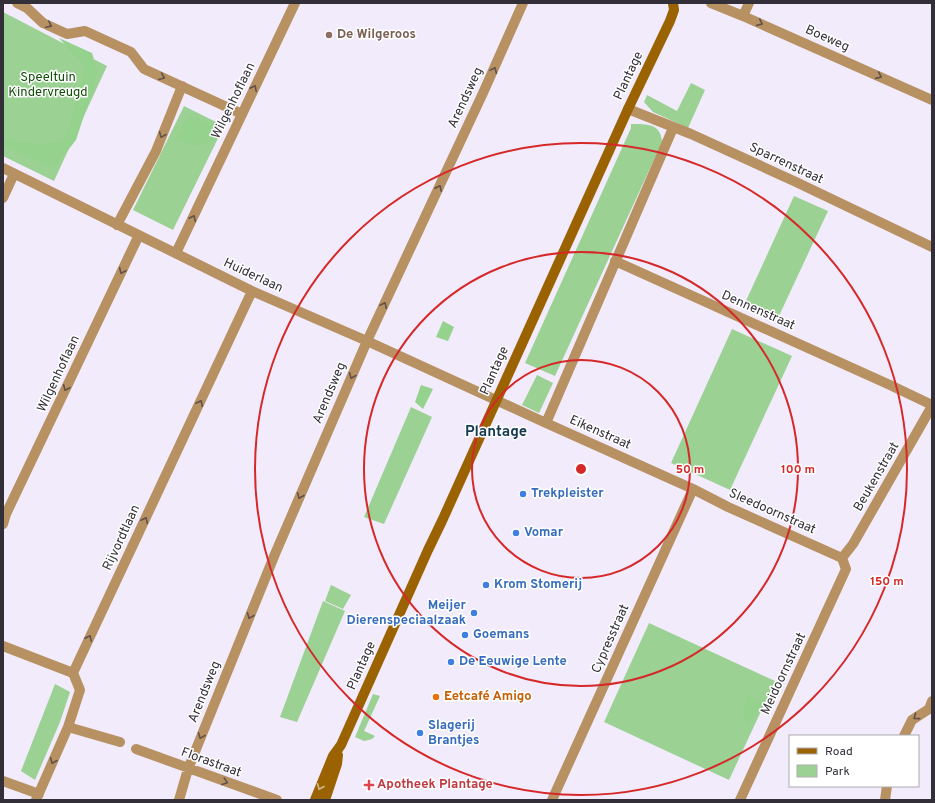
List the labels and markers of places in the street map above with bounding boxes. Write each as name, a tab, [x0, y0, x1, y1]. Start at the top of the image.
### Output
place label: De Wilgeroos	[337, 27, 416, 43]
marker: De Wilgeroos	[324, 30, 334, 40]
centre of rings	[574, 462, 588, 476]
place label: Trekpleister	[531, 486, 604, 502]
marker: Trekpleister	[518, 489, 528, 499]
place label: Vomar	[524, 525, 564, 541]
marker: Vomar	[511, 528, 521, 538]
place label: Krom Stomerij	[494, 577, 582, 593]
marker: Krom Stomerij	[481, 580, 491, 590]
place label: Meijer Dierenspeciaalzaak	[346, 598, 467, 629]
marker: Meijer Dierenspeciaalzaak	[469, 608, 479, 618]
place label: Goemans	[473, 627, 529, 643]
marker: Goemans	[460, 630, 470, 640]
place label: De Eeuwige Lente	[459, 654, 567, 670]
marker: De Eeuwige Lente	[446, 657, 456, 667]
place label: Eetcafé Amigo	[444, 689, 532, 705]
marker: Eetcafé Amigo	[431, 692, 441, 702]
place label: Slagerij Brantjes	[428, 718, 479, 749]
marker: Slagerij Brantjes	[415, 728, 425, 738]
place label: Apotheek Plantage	[377, 777, 493, 793]
marker: Apotheek Plantage	[364, 780, 374, 790]

